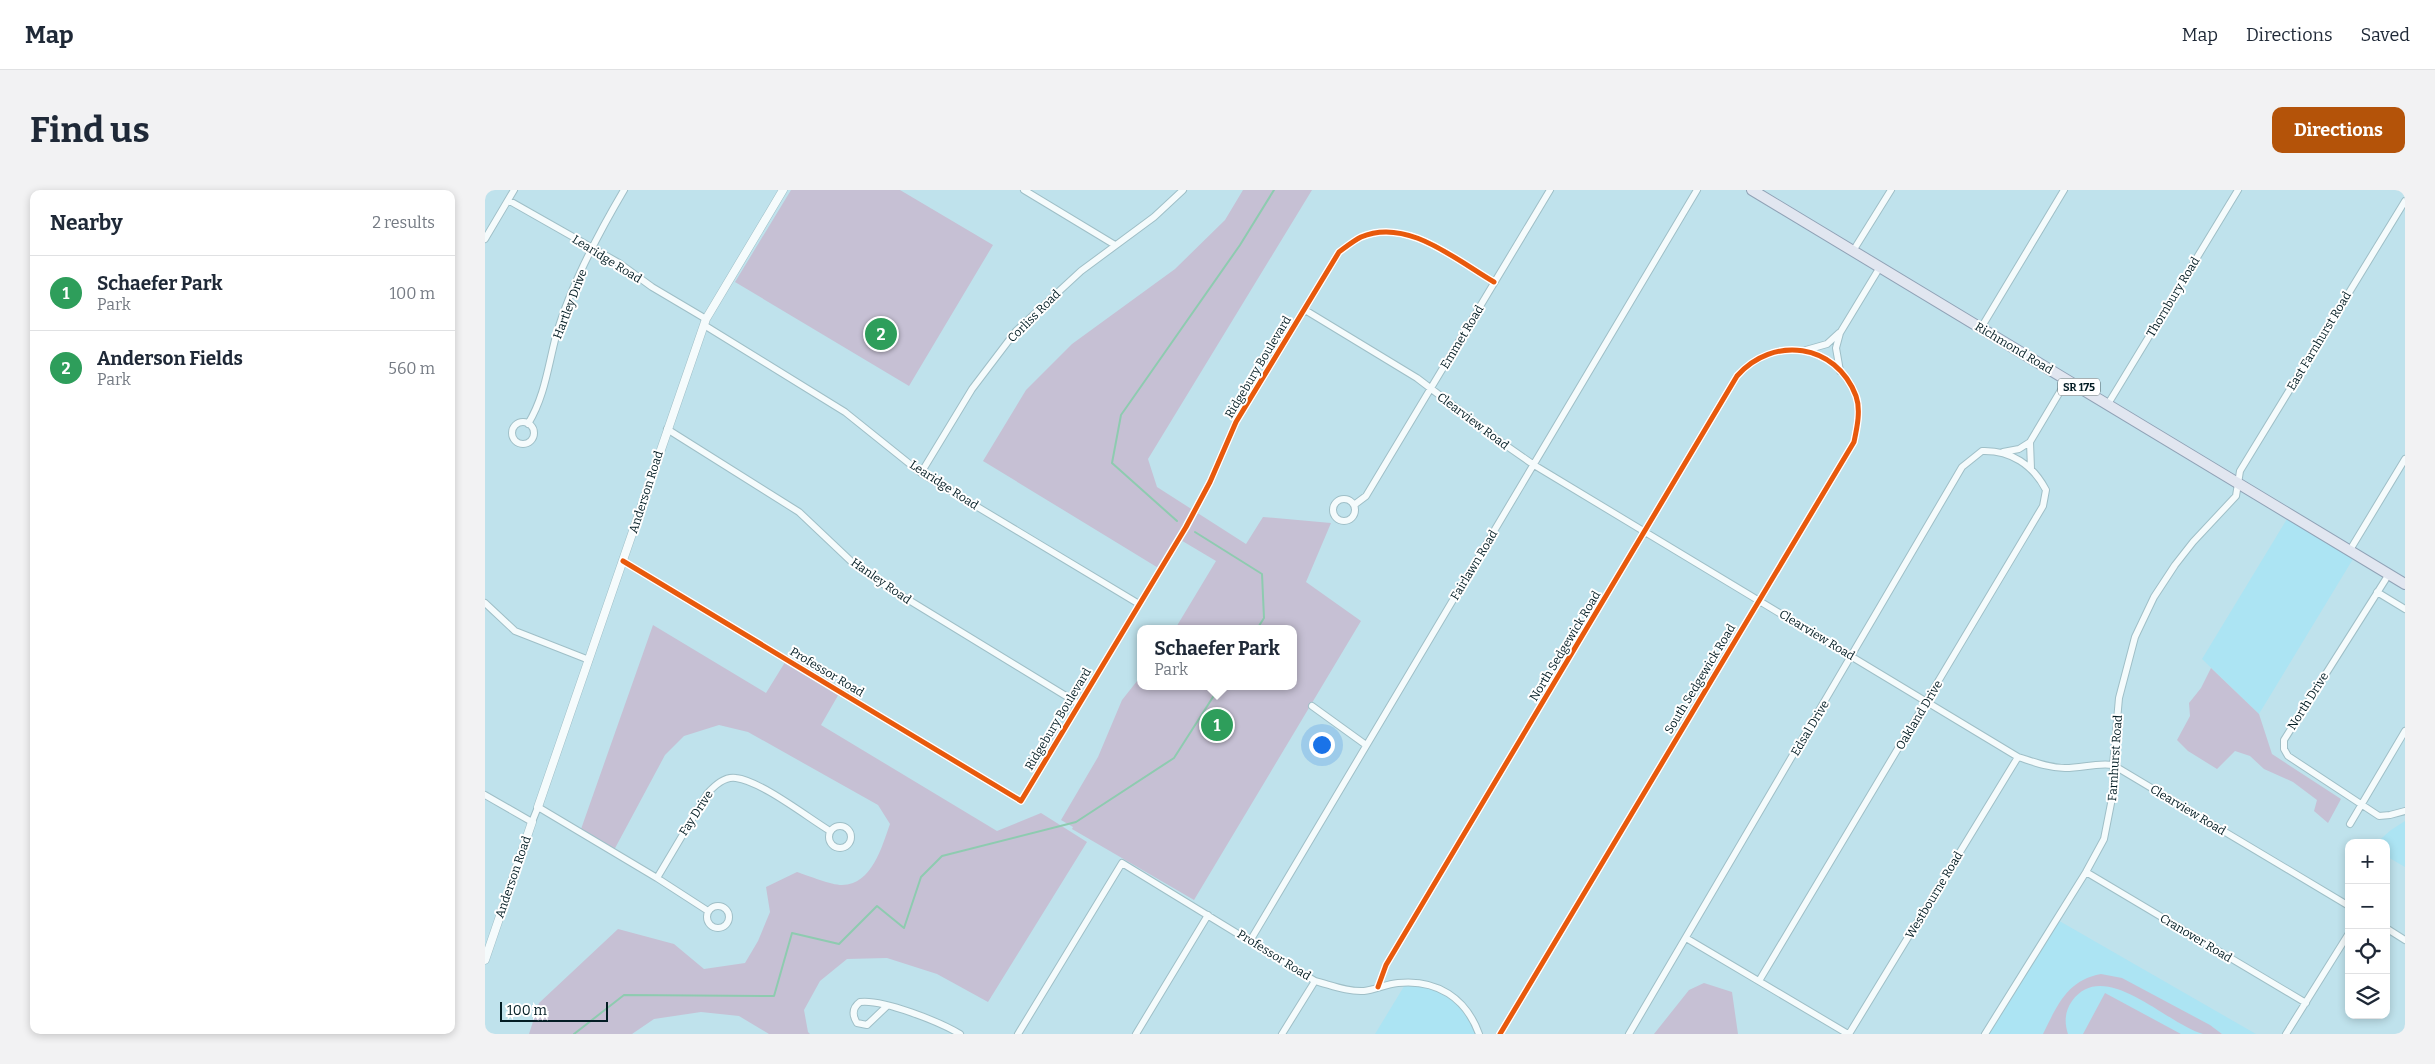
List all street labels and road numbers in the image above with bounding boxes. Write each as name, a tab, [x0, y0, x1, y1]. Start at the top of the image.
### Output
street label: Learidge Road	[570, 232, 644, 286]
street label: Thornbury Road	[2144, 254, 2202, 340]
street label: Hartley Drive	[550, 267, 590, 341]
street label: Corliss Road	[1005, 287, 1063, 345]
street label: East Farnhurst Road	[2284, 289, 2354, 393]
street label: Emmet Road	[1438, 303, 1486, 371]
street label: Ridgebury Boulevard	[1222, 313, 1294, 421]
street label: Richmond Road	[1973, 319, 2055, 377]
road number: SR 175	[2058, 378, 2100, 396]
street label: Clearview Road	[1435, 390, 1511, 452]
street label: Anderson Road	[626, 449, 666, 535]
street label: Learidge Road	[907, 458, 981, 512]
street label: Fairlawn Road	[1448, 528, 1500, 602]
street label: Hanley Road	[848, 555, 914, 607]
street label: North Sedgewick Road	[1527, 589, 1603, 703]
street label: Clearview Road	[1777, 607, 1857, 663]
street label: South Sedgewick Road	[1662, 622, 1738, 736]
street label: Professor Road	[787, 644, 867, 700]
street label: Ridgebury Boulevard	[1022, 665, 1094, 773]
street label: North Drive	[2285, 670, 2331, 732]
street label: Oakland Drive	[1893, 678, 1945, 752]
street label: Edsal Drive	[1788, 698, 1832, 758]
street label: Farnhurst Road	[2105, 714, 2125, 802]
street label: Clearview Road	[2148, 782, 2228, 838]
street label: Fay Drive	[676, 788, 716, 838]
street label: Anderson Road	[492, 834, 534, 920]
street label: Westbourne Road	[1902, 849, 1966, 941]
street label: Cranover Road	[2157, 911, 2235, 965]
street label: Professor Road	[1235, 927, 1313, 983]

